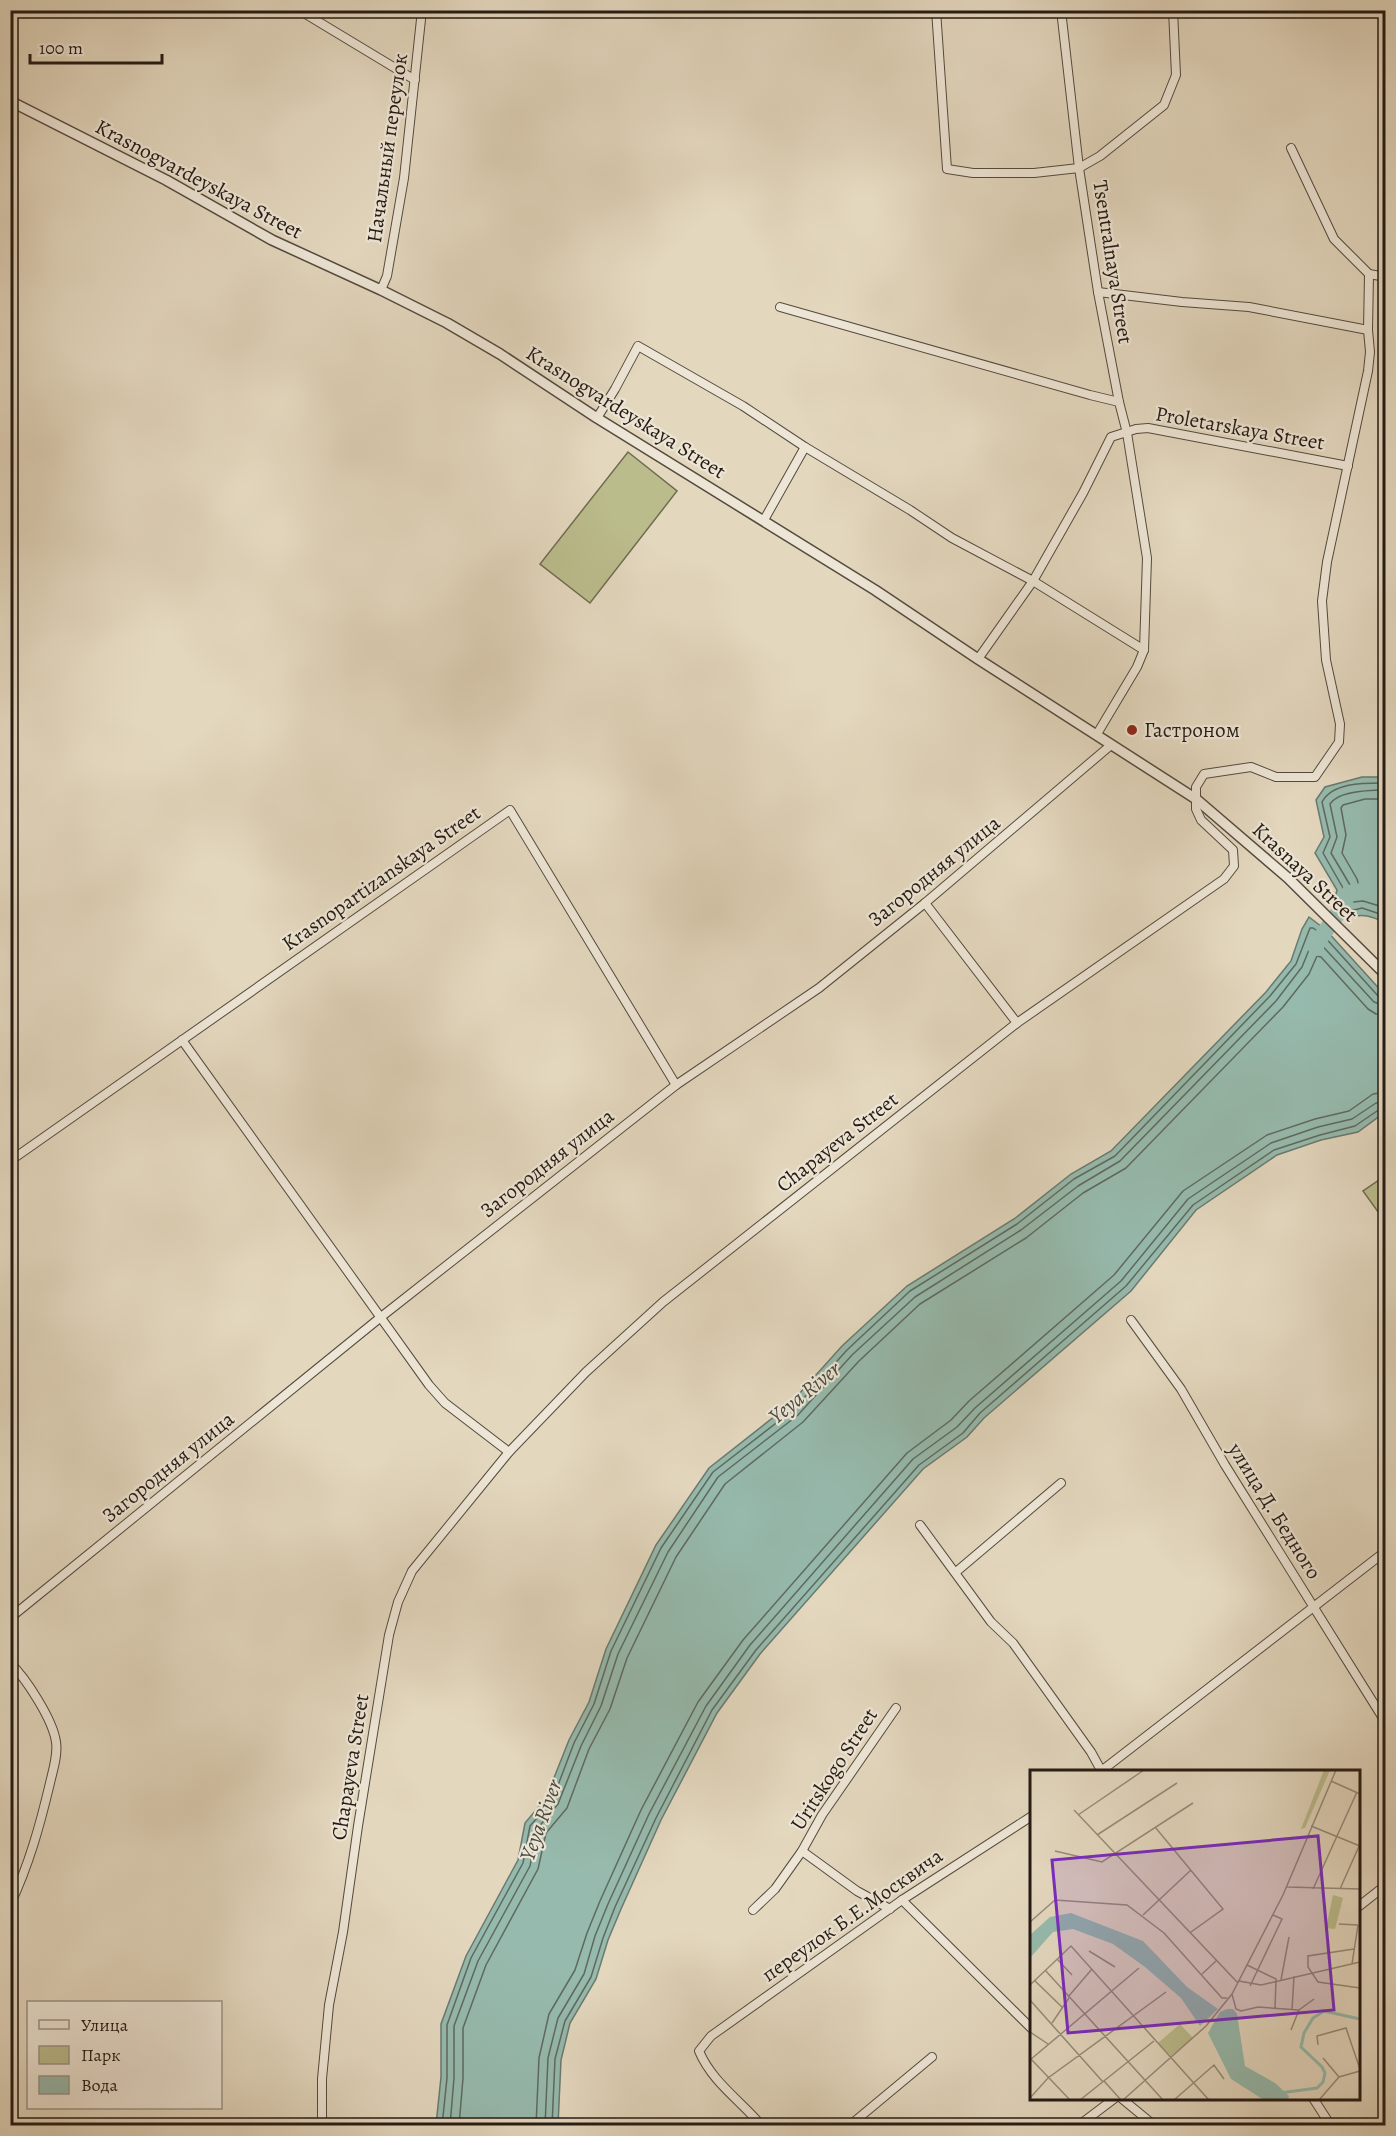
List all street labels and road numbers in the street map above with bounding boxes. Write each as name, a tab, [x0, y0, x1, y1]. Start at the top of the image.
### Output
street label: Начальный переулок	[360, 52, 414, 244]
street label: Krasnogvardeyskaya Street	[91, 112, 308, 246]
street label: Tsentralnaya Street	[1086, 178, 1140, 346]
street label: Krasnogvardeyskaya Street	[521, 339, 731, 485]
street label: Proletarskaya Street	[1153, 399, 1327, 457]
street label: Krasnopartizanskaya Street	[276, 799, 486, 957]
street label: Загородняя улица	[862, 809, 1006, 933]
street label: Krasnaya Street	[1246, 816, 1364, 928]
street label: Chapayeva Street	[770, 1085, 904, 1198]
street label: Загородняя улица	[474, 1102, 620, 1224]
street label: Загородняя улица	[96, 1405, 240, 1529]
street label: улица Д. Бедного	[1221, 1437, 1328, 1585]
street label: Chapayeva Street	[325, 1692, 375, 1842]
street label: Uritskogo Street	[784, 1702, 884, 1836]
street label: переулок Б.Е.Москвича	[756, 1842, 948, 1988]

